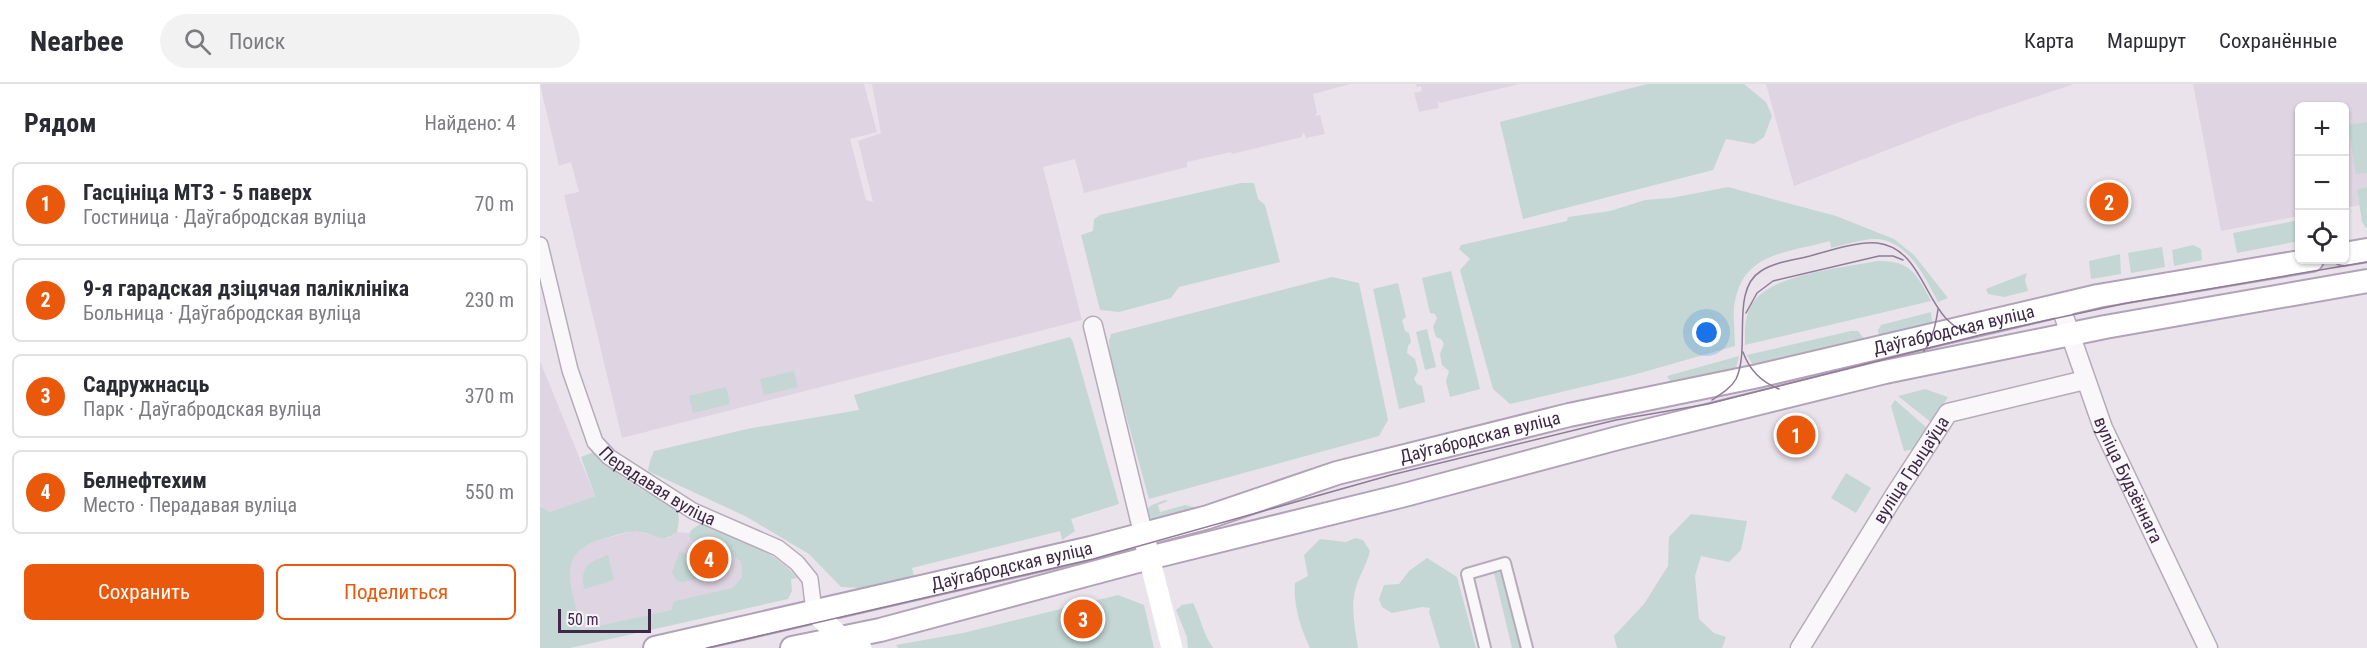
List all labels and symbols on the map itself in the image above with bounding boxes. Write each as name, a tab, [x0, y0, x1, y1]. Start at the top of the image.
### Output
pin: 2	[2090, 180, 2128, 224]
street label: Даўгабродская вуліца	[1871, 300, 2036, 359]
your location	[1692, 318, 1721, 347]
street label: Даўгабродская вуліца	[1397, 407, 1562, 467]
pin: 1	[1776, 412, 1816, 458]
street label: вуліца Грыцаўца	[1869, 412, 1953, 527]
street label: вуліца Будзённага	[2090, 414, 2167, 546]
street label: Перадавая вуліца	[595, 442, 719, 530]
pin: 4	[690, 536, 728, 582]
street label: Даўгабродская вуліца	[929, 537, 1094, 594]
pin: 3	[1064, 596, 1102, 642]
scale bar	[558, 606, 651, 634]

